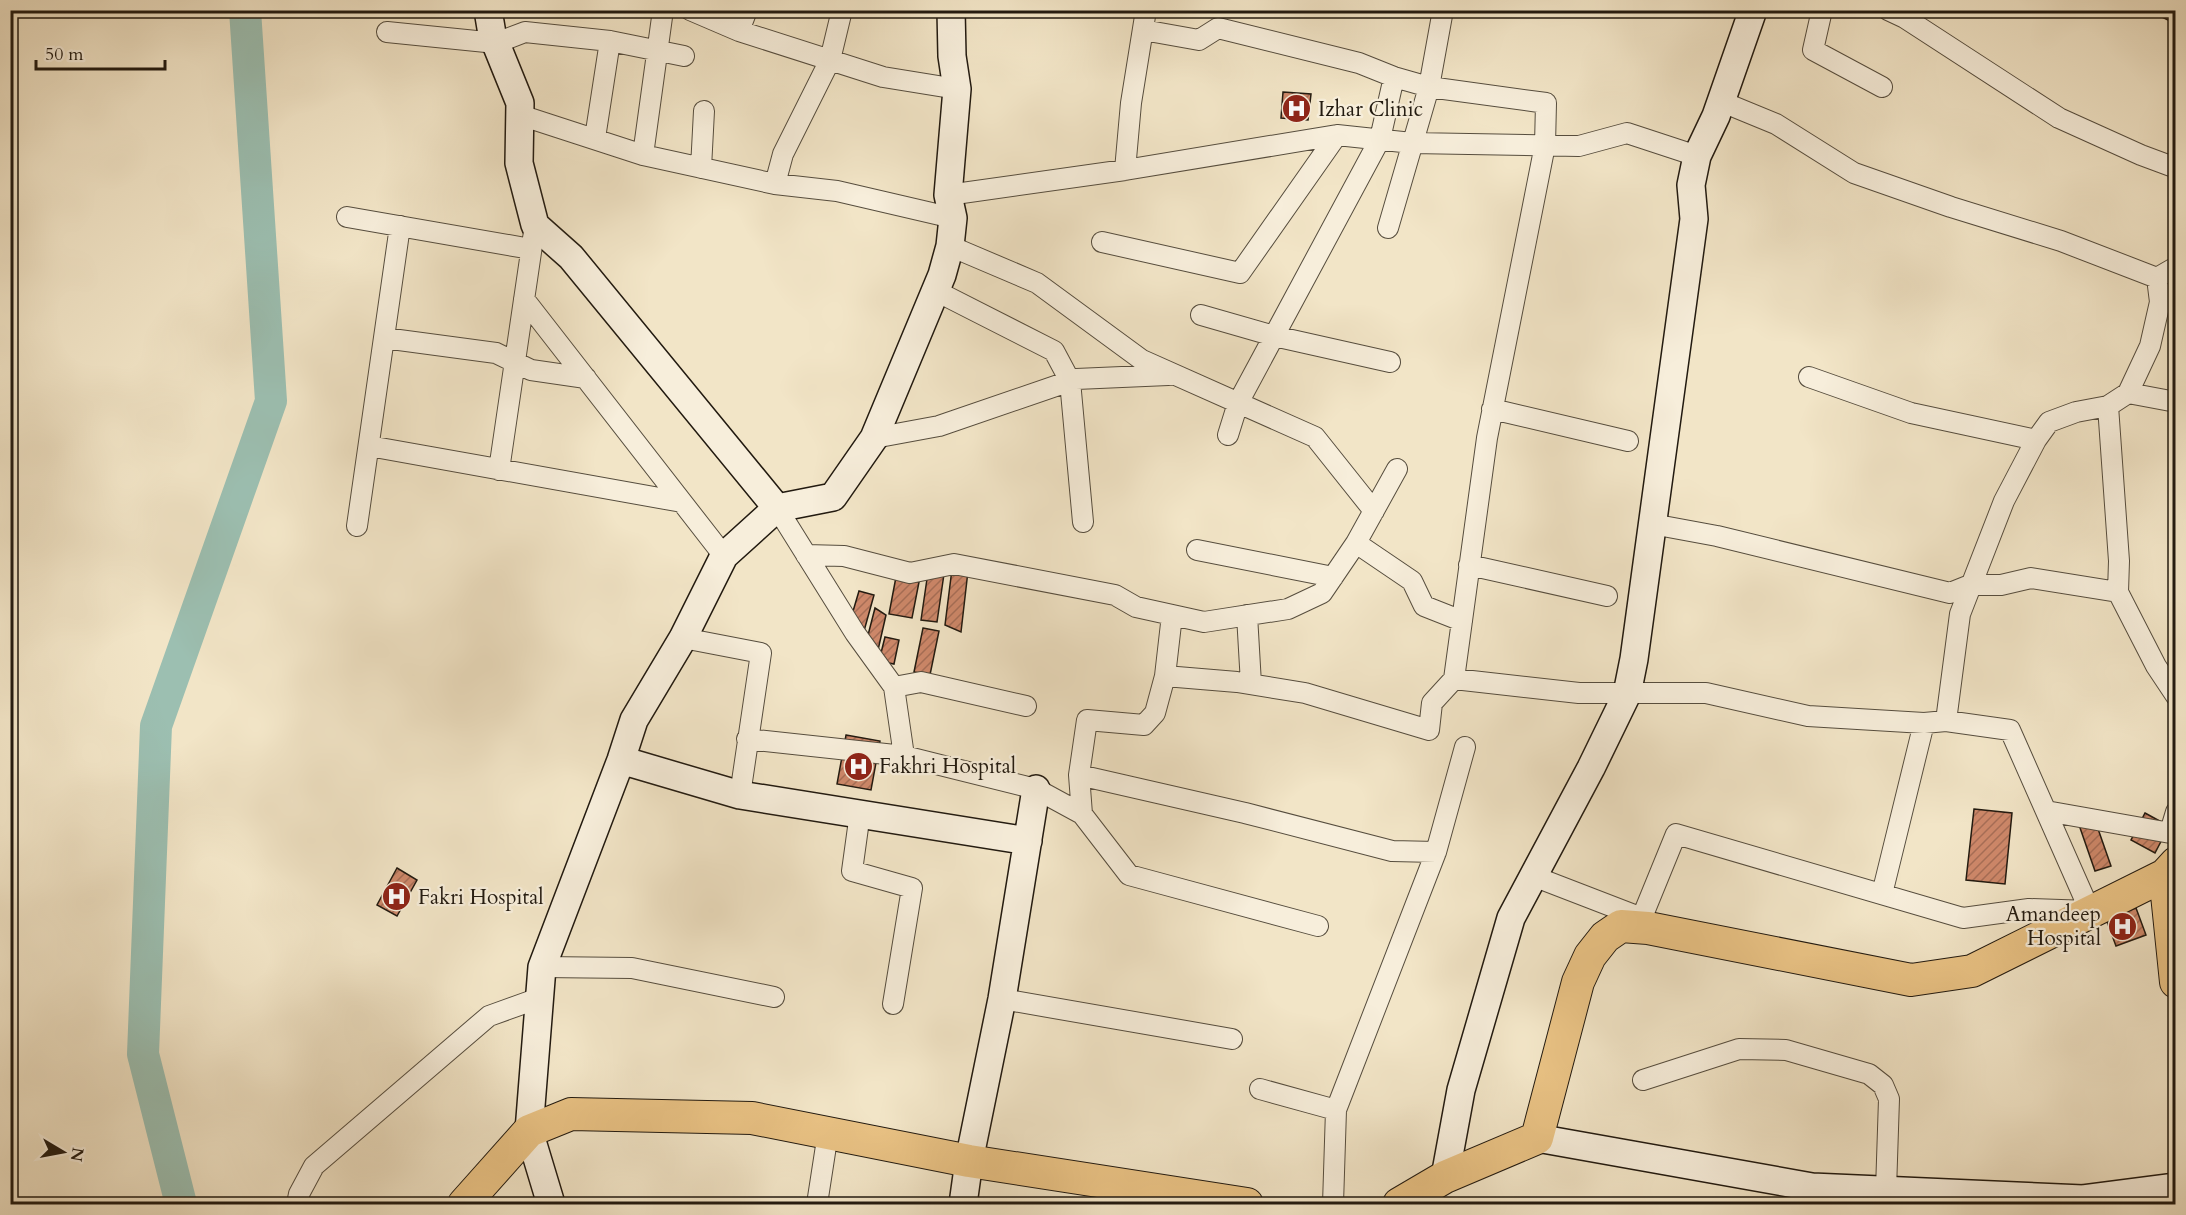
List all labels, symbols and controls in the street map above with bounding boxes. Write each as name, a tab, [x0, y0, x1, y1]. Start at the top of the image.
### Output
scale bar	[36, 33, 165, 71]
text: 50 m	[45, 42, 84, 67]
hospital icon: Izhar Clinic	[1281, 93, 1313, 125]
place label: Izhar Clinic	[1318, 95, 1423, 124]
hospital icon: Fakhri Hospital	[842, 750, 874, 782]
place label: Fakhri Hospital	[879, 752, 1016, 781]
hospital icon: Fakri Hospital	[381, 881, 413, 913]
place label: Fakri Hospital	[418, 883, 544, 912]
place label: Amandeep Hospital	[2006, 900, 2101, 953]
hospital icon: Amandeep Hospital	[2106, 910, 2138, 942]
north arrow	[33, 1122, 93, 1182]
text: N	[65, 1146, 89, 1163]

